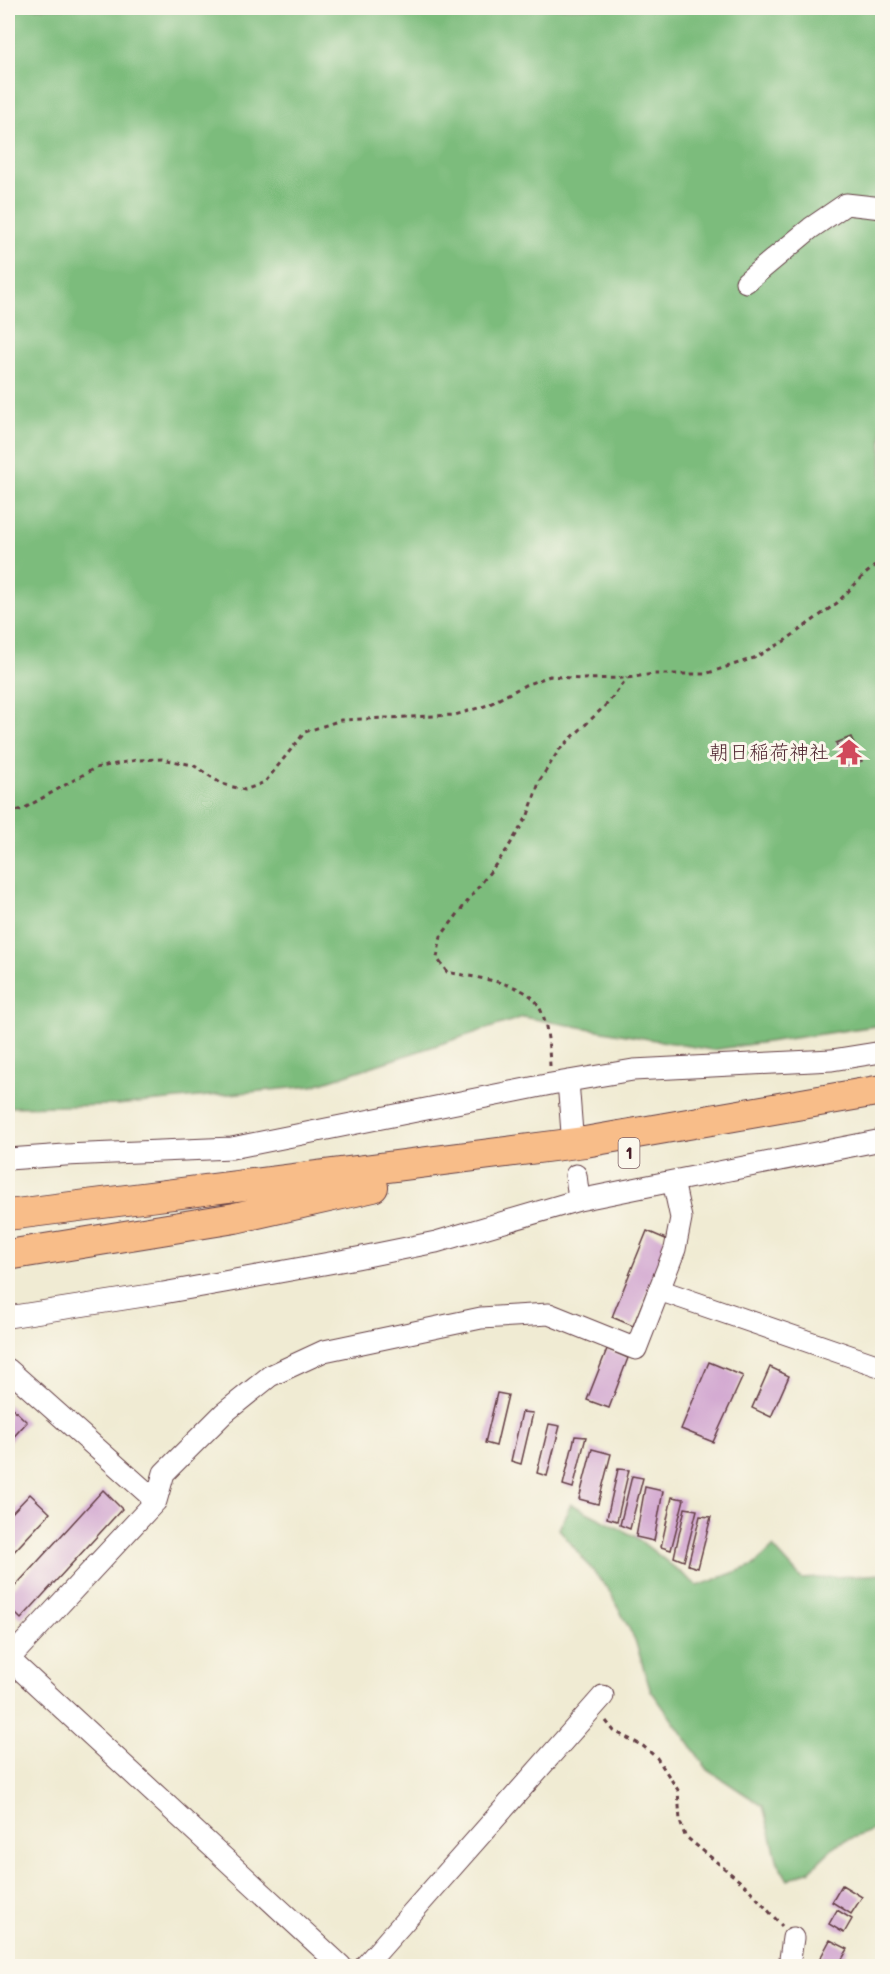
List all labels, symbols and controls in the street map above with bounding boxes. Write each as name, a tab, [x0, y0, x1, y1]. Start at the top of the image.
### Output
temple icon: 朝日稲荷神社	[834, 737, 864, 767]
place label: 朝日稲荷神社	[709, 738, 829, 764]
road number: 1	[618, 1138, 640, 1168]

